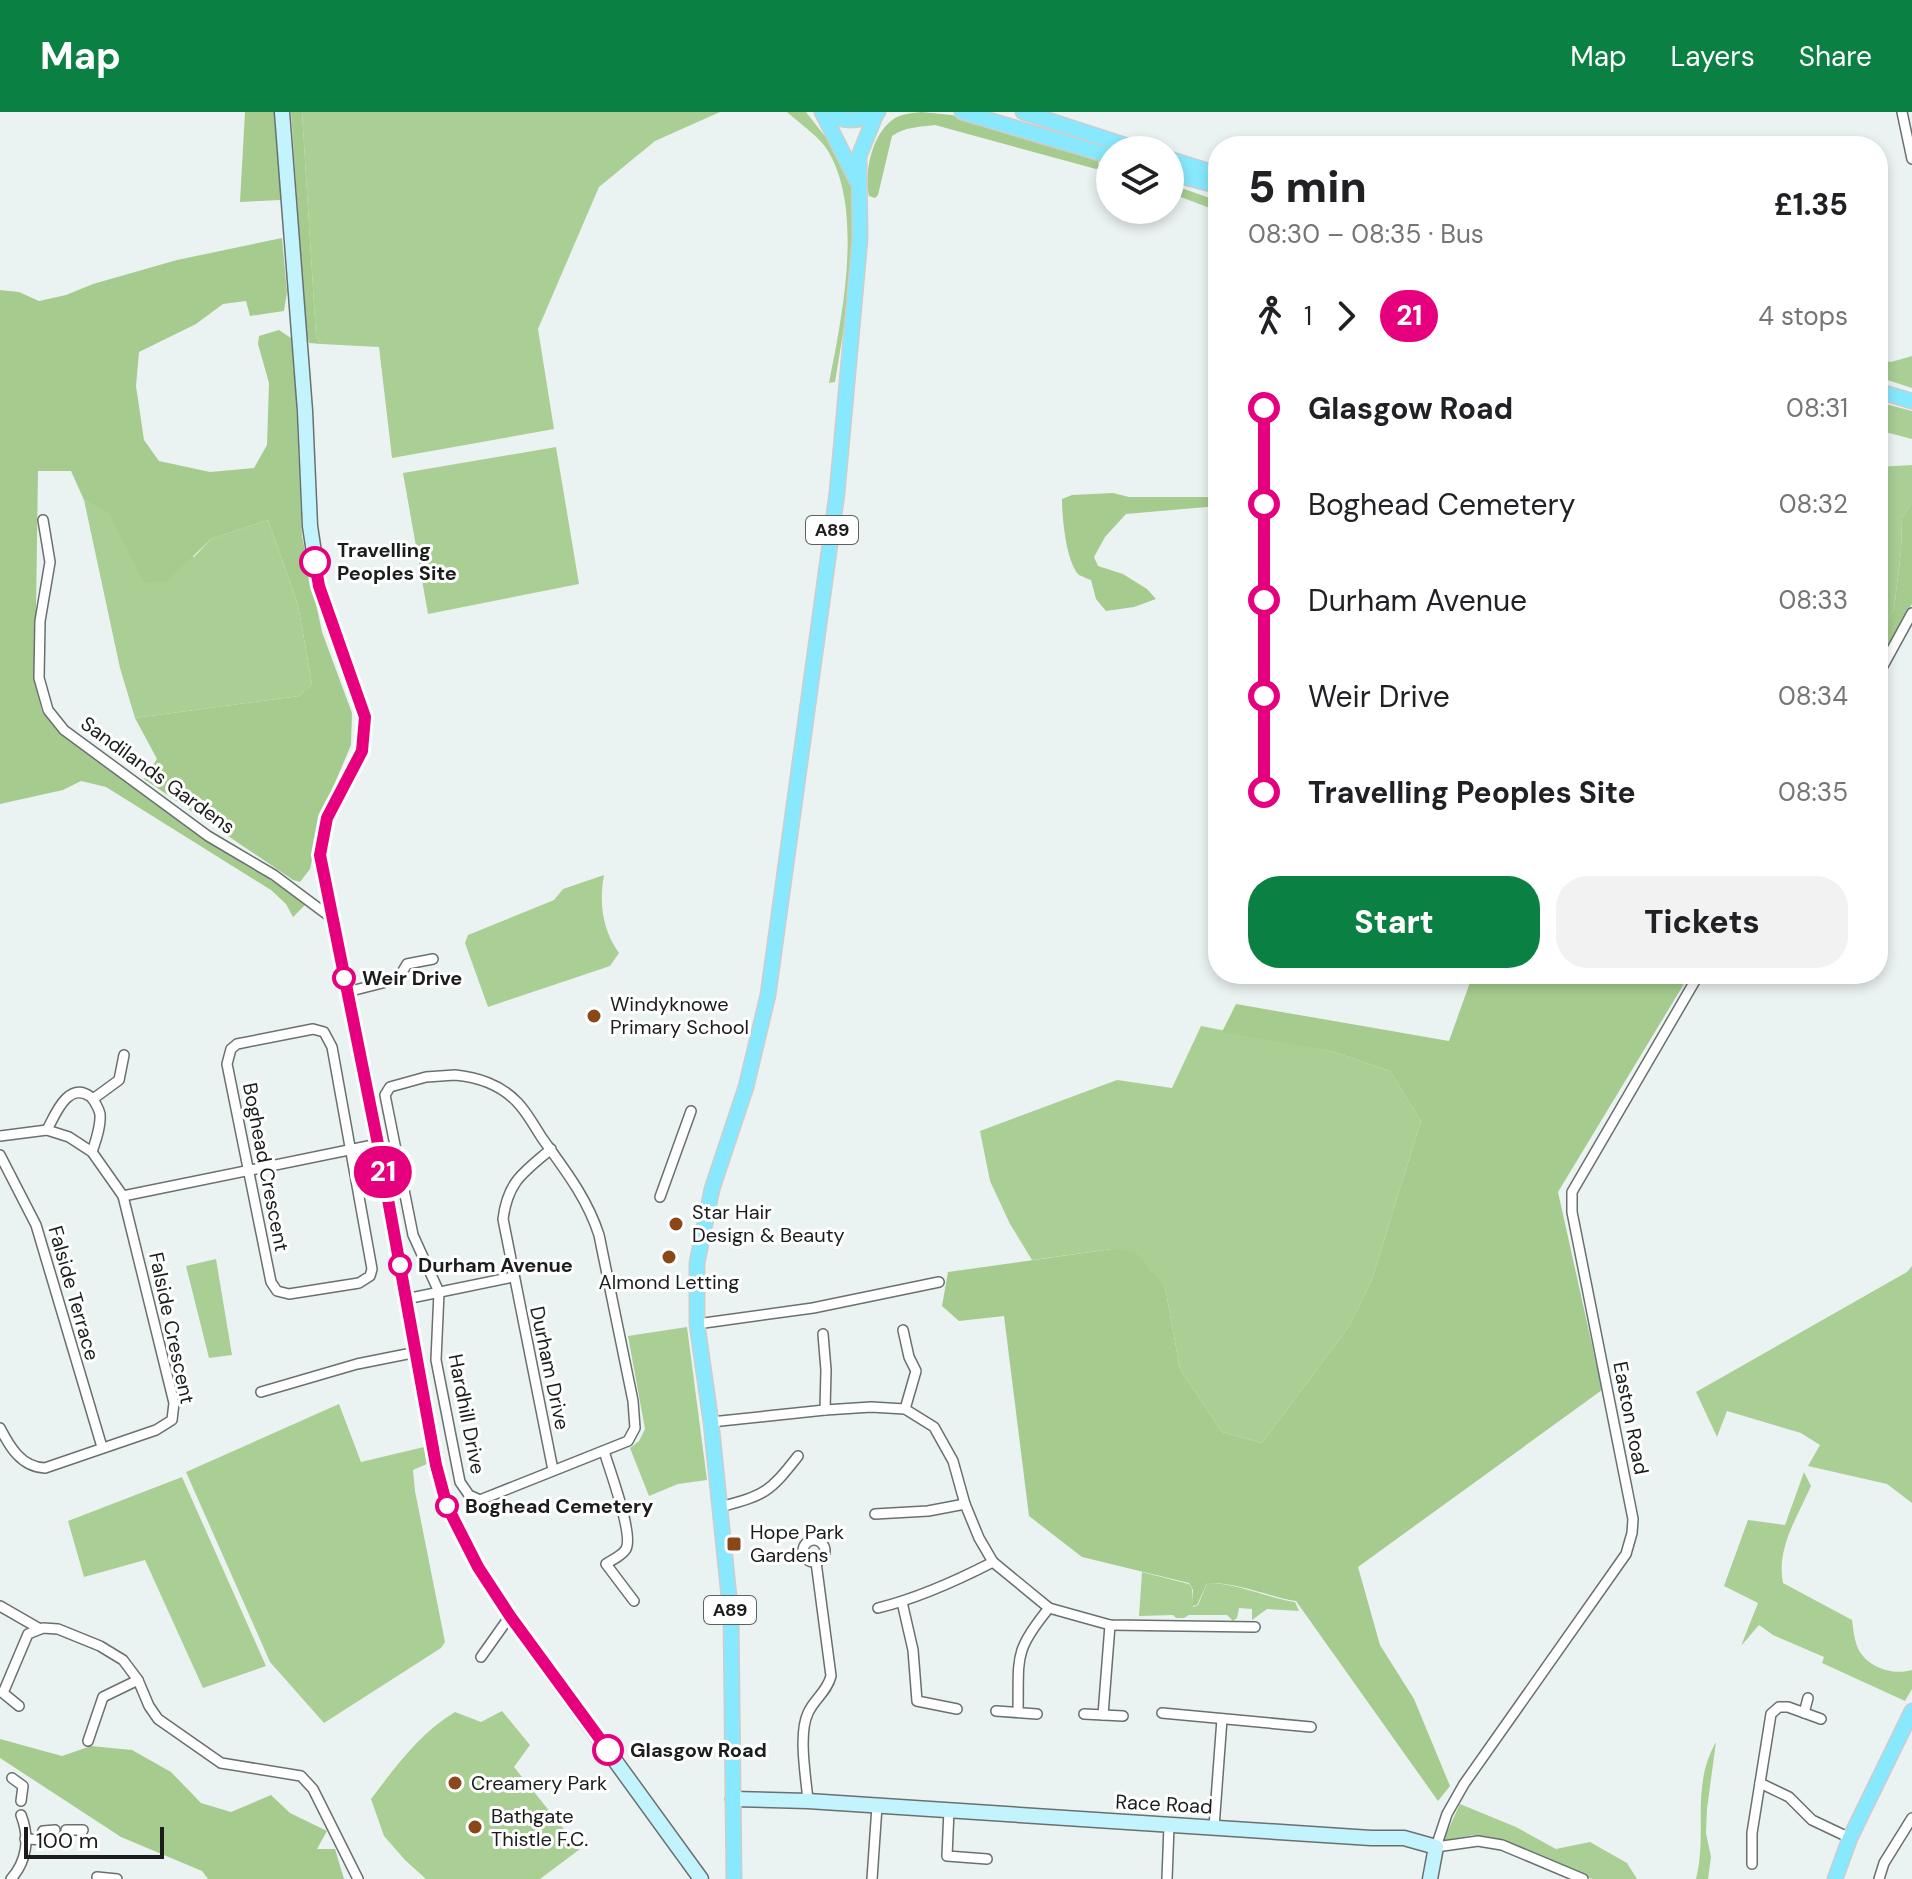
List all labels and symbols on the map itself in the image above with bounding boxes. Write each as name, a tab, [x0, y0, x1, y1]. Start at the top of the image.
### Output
road number: A89	[806, 516, 858, 544]
place label: Travelling Peoples Site	[337, 537, 457, 586]
marker: Travelling Peoples Site	[300, 547, 330, 577]
street label: Sandilands Gardens	[76, 710, 240, 840]
place label: Weir Drive	[362, 965, 462, 991]
marker: Weir Drive	[333, 967, 355, 989]
place label: Windyknowe Primary School	[610, 991, 749, 1040]
marker: Windyknowe Primary School	[585, 1007, 603, 1025]
street label: Boghead Crescent	[237, 1081, 295, 1254]
line badge: 21	[347, 1146, 419, 1198]
place label: Star Hair Design & Beauty	[692, 1199, 845, 1248]
marker: Star Hair Design & Beauty	[667, 1215, 685, 1233]
street label: Falside Terrace	[42, 1223, 106, 1363]
marker: Almond Letting	[660, 1248, 678, 1266]
street label: Falside Crescent	[143, 1250, 201, 1406]
place label: Durham Avenue	[418, 1252, 573, 1278]
marker: Durham Avenue	[389, 1254, 411, 1276]
place label: Almond Letting	[598, 1269, 740, 1295]
street label: Durham Drive	[524, 1304, 576, 1432]
street label: Hardhill Drive	[443, 1352, 491, 1476]
street label: Easton Road	[1607, 1359, 1655, 1477]
place label: Boghead Cemetery	[465, 1493, 653, 1519]
marker: Boghead Cemetery	[436, 1495, 458, 1517]
place label: Hope Park Gardens	[750, 1519, 844, 1568]
marker: Hope Park Gardens	[725, 1535, 743, 1553]
road number: A89	[704, 1596, 756, 1624]
marker: Glasgow Road	[593, 1735, 623, 1765]
place label: Glasgow Road	[630, 1737, 767, 1763]
place label: Creamery Park	[471, 1770, 607, 1796]
marker: Creamery Park	[446, 1774, 464, 1792]
street label: Race Road	[1115, 1788, 1213, 1820]
place label: Bathgate Thistle F.C.	[491, 1803, 588, 1852]
marker: Bathgate Thistle F.C.	[466, 1818, 484, 1836]
scale bar	[24, 1823, 164, 1859]

